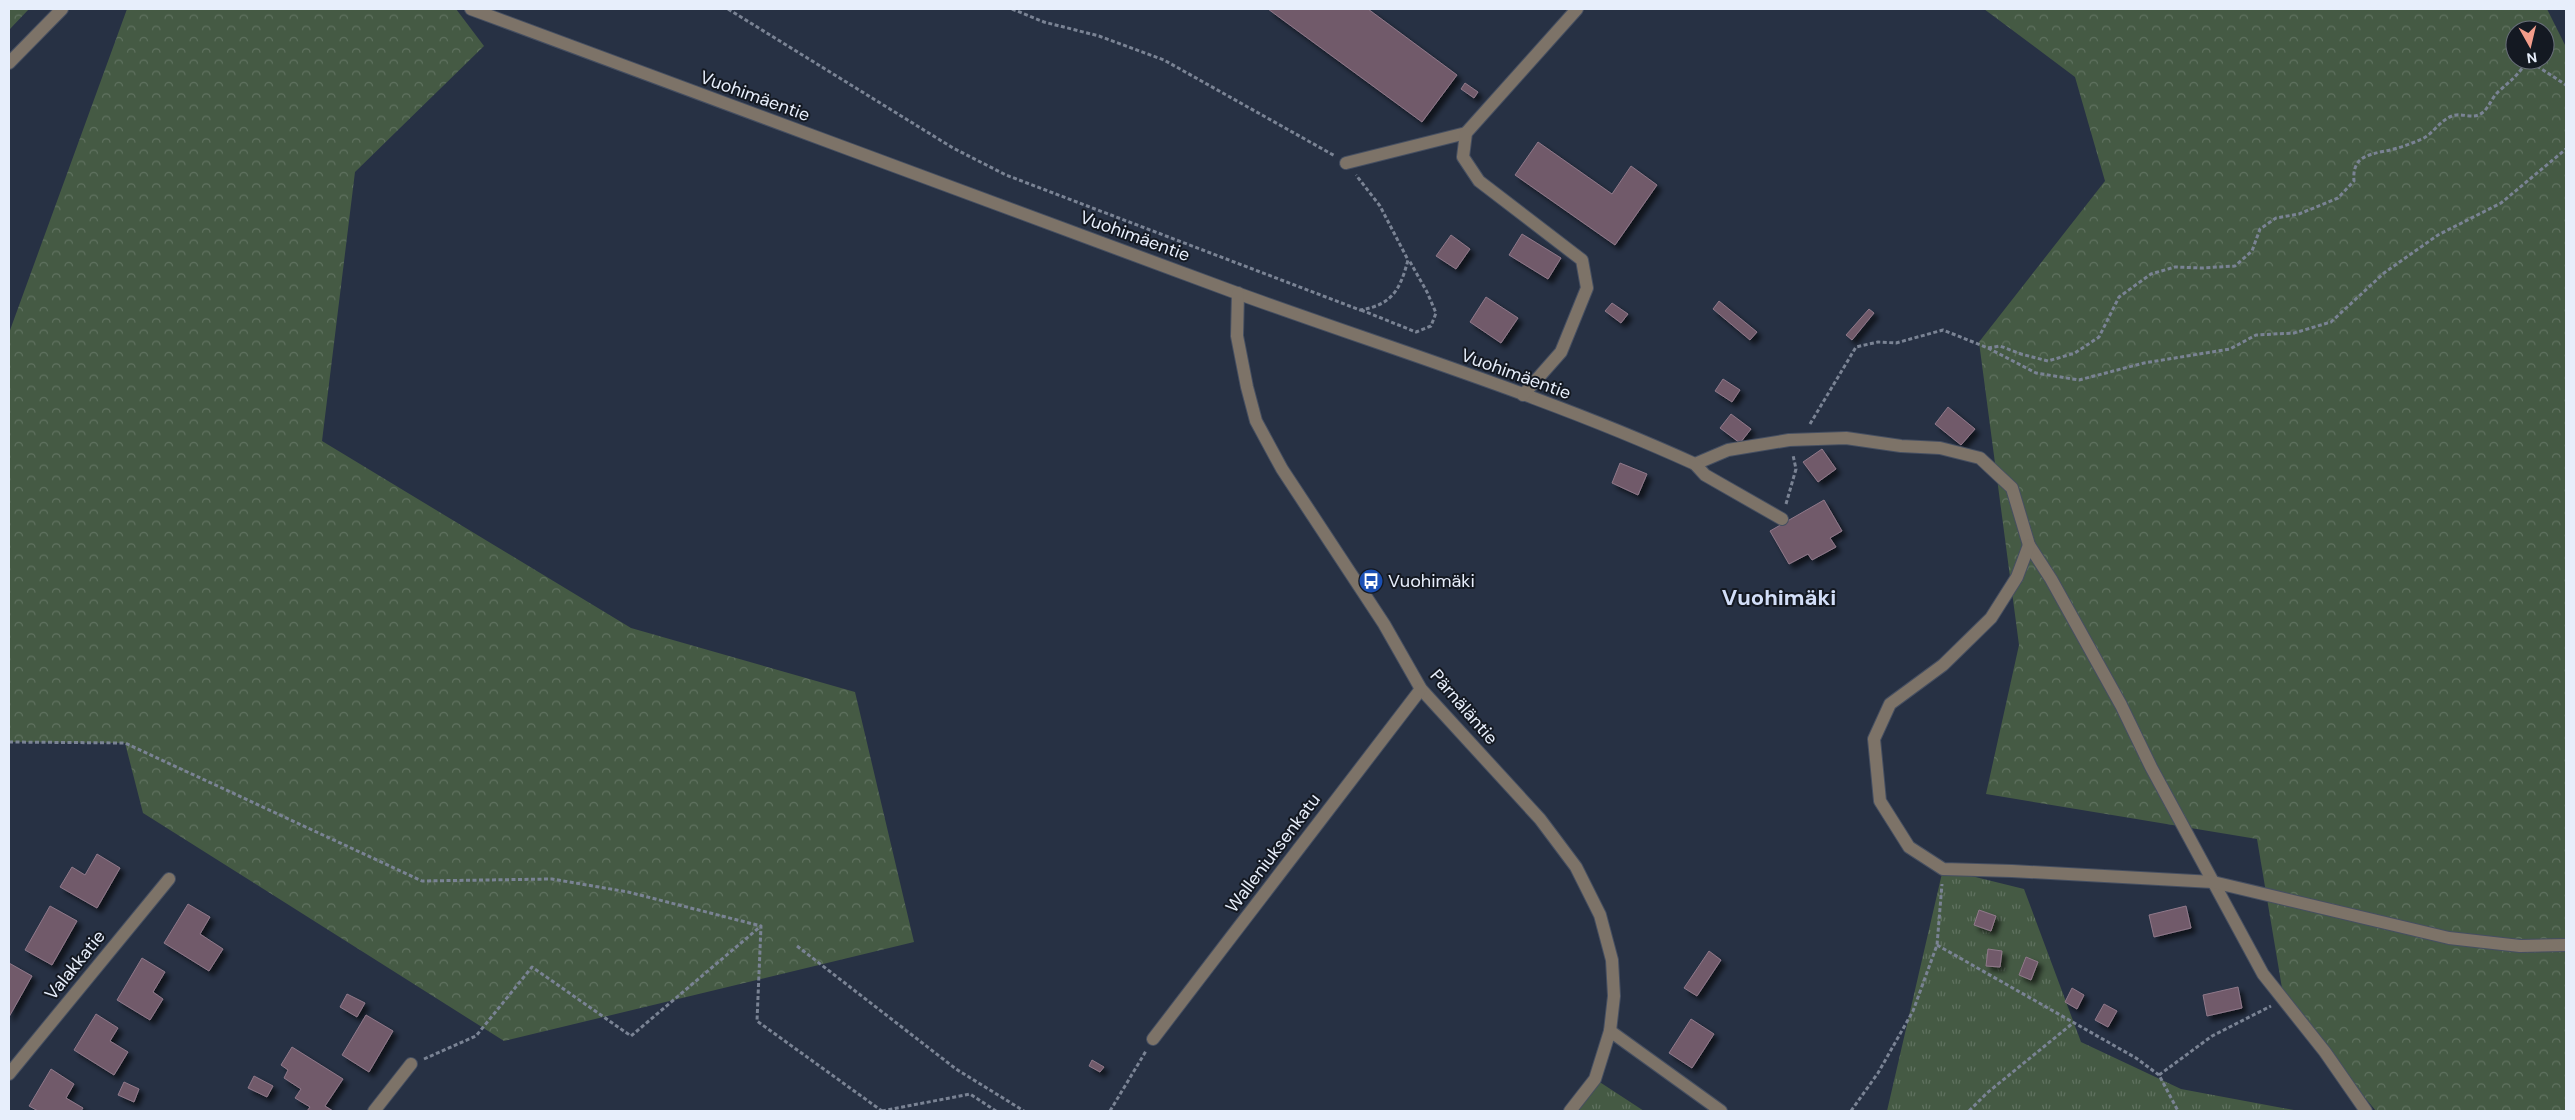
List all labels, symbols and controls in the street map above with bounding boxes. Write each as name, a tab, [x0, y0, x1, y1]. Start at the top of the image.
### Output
north arrow	[2505, 20, 2555, 70]
text: N	[2525, 48, 2538, 67]
street label: Vuohimäentie	[697, 65, 813, 127]
street label: Vuohimäentie	[1077, 205, 1193, 267]
street label: Vuohimäentie	[1458, 343, 1574, 405]
bus stop icon: Vuohimäki	[1358, 568, 1384, 594]
place label: Vuohimäki	[1388, 569, 1475, 593]
district label: Vuohimäki	[1722, 583, 1836, 612]
street label: Pärnäläntie	[1425, 664, 1503, 750]
street label: Walleniuksenkatu	[1220, 788, 1326, 918]
street label: Valakkatie	[39, 925, 111, 1005]

